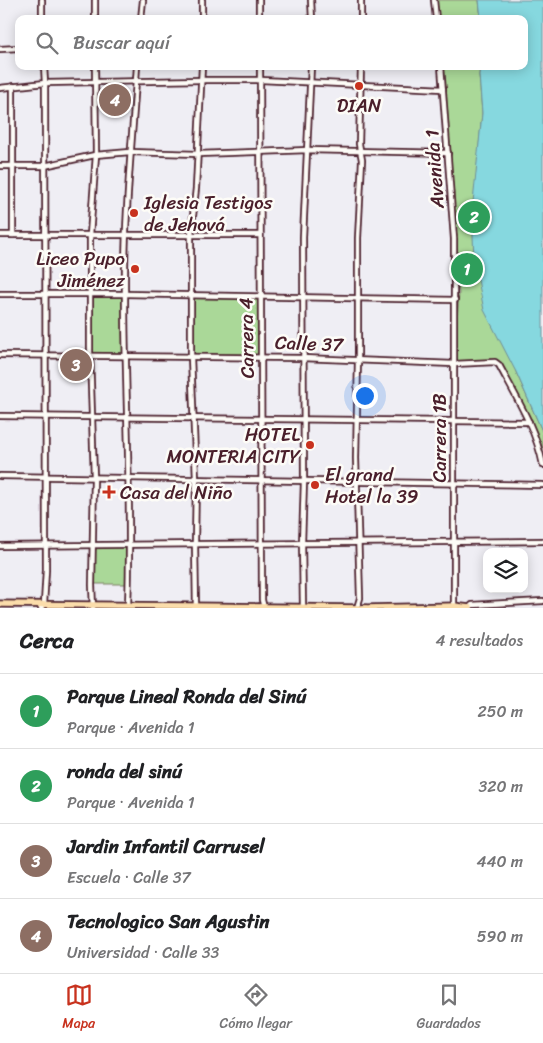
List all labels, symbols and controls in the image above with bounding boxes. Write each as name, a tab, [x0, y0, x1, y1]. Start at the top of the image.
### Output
search box	[15, 15, 528, 70]
text: Buscar aquí	[73, 26, 170, 59]
icon: search	[33, 29, 61, 57]
marker: DIAN	[353, 80, 365, 92]
pin: 4	[99, 81, 131, 119]
place label: DIAN	[337, 89, 382, 122]
street label: Avenida 1	[415, 128, 454, 211]
place label: Iglesia Testigos de Jehová	[143, 186, 273, 241]
pin: 2	[458, 198, 490, 236]
marker: Iglesia Testigos de Jehová	[128, 207, 140, 219]
place label: Liceo Pupo Jiménez	[36, 242, 126, 297]
pin: 1	[451, 250, 483, 288]
marker: Liceo Pupo Jiménez	[129, 263, 141, 275]
street label: Carrera 4	[229, 297, 264, 379]
street label: Calle 37	[274, 326, 345, 361]
pin: 3	[60, 346, 92, 384]
your location	[352, 383, 378, 409]
street label: Carrera 1B	[423, 393, 456, 483]
place label: HOTEL MONTERIA CITY	[166, 418, 301, 473]
marker: HOTEL MONTERIA CITY	[304, 439, 316, 451]
place label: El grand Hotel la 39	[325, 458, 419, 513]
place label: Casa del Niño	[120, 476, 233, 509]
marker: El grand Hotel la 39	[309, 479, 321, 491]
marker: Casa del Niño	[102, 485, 116, 499]
map controls	[483, 548, 528, 593]
button: layers	[483, 548, 528, 593]
text: Cerca	[20, 622, 74, 660]
text: 4 resultados	[435, 626, 523, 655]
text: Parque Lineal Ronda del Sinú	[67, 680, 307, 713]
text: 1	[33, 697, 39, 726]
text: 250 m	[477, 697, 523, 726]
text: Parque · Avenida 1	[67, 713, 195, 742]
text: ronda del sinú	[67, 755, 182, 788]
text: 2	[31, 772, 41, 801]
text: 320 m	[478, 772, 523, 801]
text: Parque · Avenida 1	[67, 788, 195, 817]
text: Jardin Infantil Carrusel	[67, 830, 265, 863]
text: 3	[32, 847, 40, 876]
text: 440 m	[476, 847, 523, 876]
text: Escuela · Calle 37	[67, 863, 191, 892]
text: Tecnologico San Agustin	[67, 905, 270, 938]
text: 4	[31, 922, 41, 951]
text: 590 m	[477, 922, 523, 951]
text: Universidad · Calle 33	[67, 938, 219, 967]
tab: Mapa	[62, 981, 95, 1036]
tab: Cómo llegar	[220, 981, 292, 1036]
tab: Guardados	[416, 981, 481, 1036]

